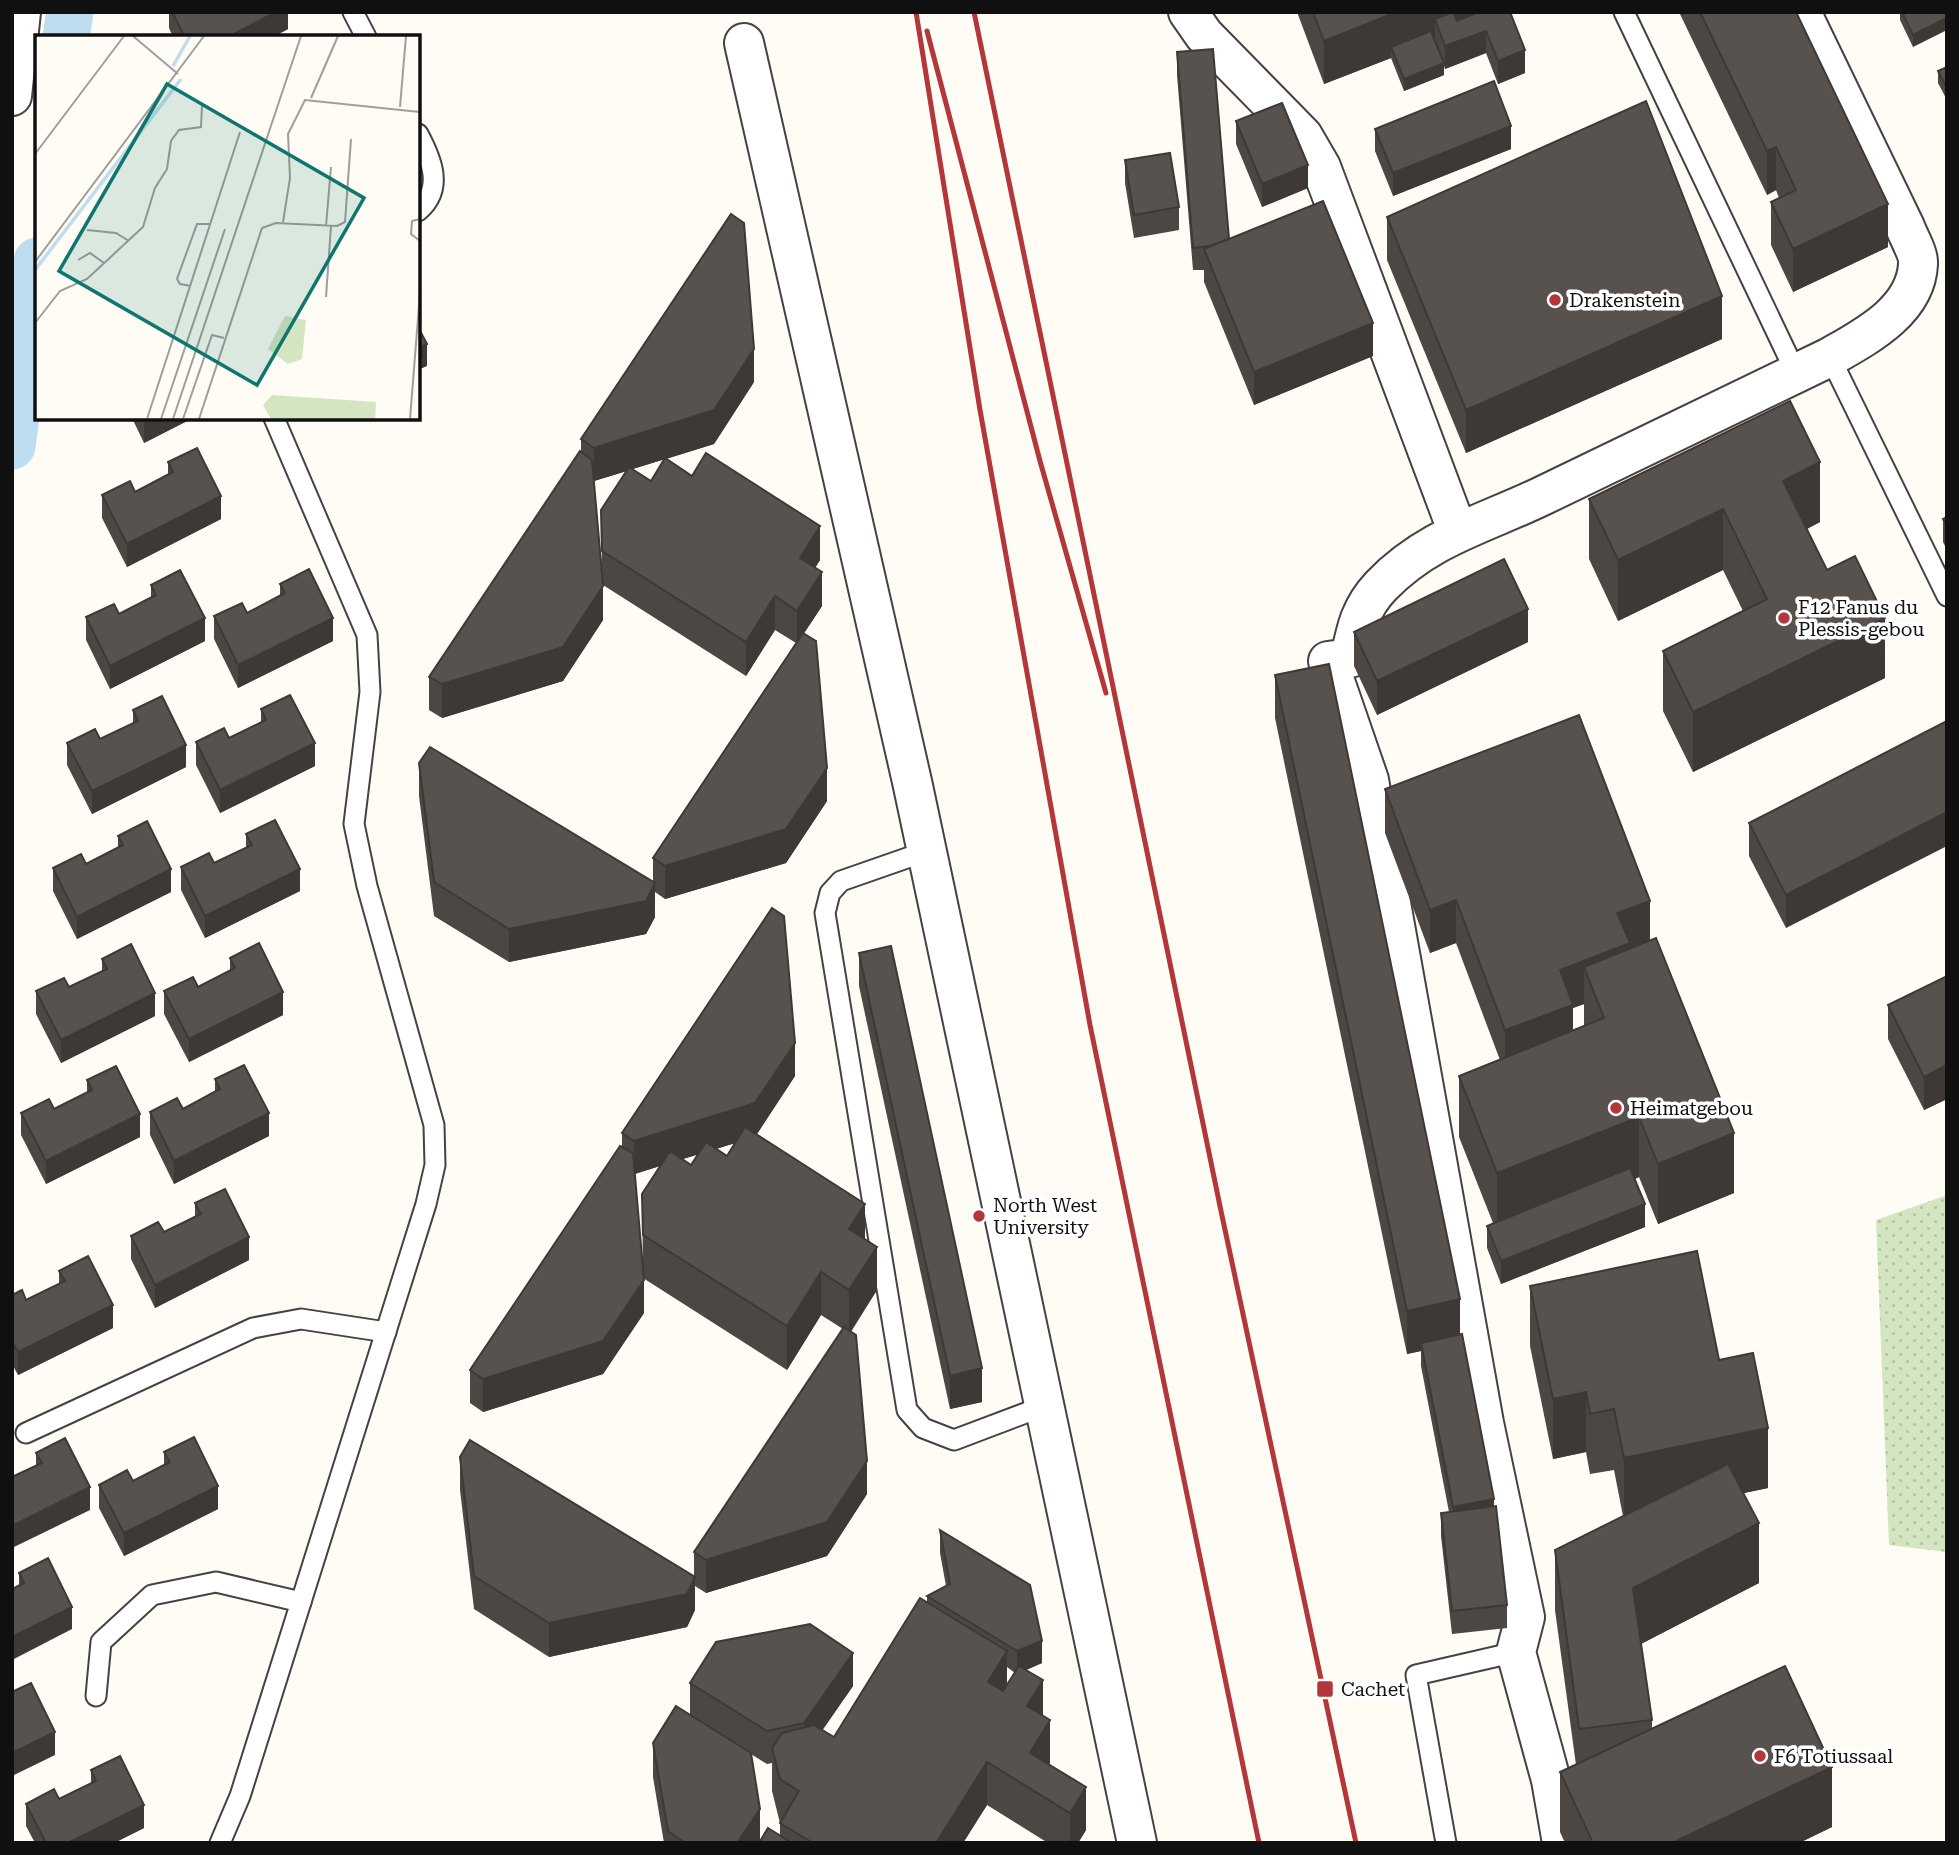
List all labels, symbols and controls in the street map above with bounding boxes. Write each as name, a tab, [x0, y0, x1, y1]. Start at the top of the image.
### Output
inset map	[35, 35, 420, 420]
place label: Drakenstein	[1569, 289, 1680, 312]
marker: Drakenstein	[1547, 292, 1563, 308]
place label: F12 Fanus du Plessis-gebou	[1798, 596, 1924, 641]
marker: F12 Fanus du Plessis-gebou	[1776, 610, 1792, 626]
place label: Heimatgebou	[1630, 1097, 1753, 1120]
marker: Heimatgebou	[1608, 1100, 1624, 1116]
place label: North West University	[993, 1194, 1097, 1239]
marker: North West University	[971, 1208, 987, 1224]
place label: Cachet	[1341, 1678, 1405, 1701]
marker: Cachet	[1315, 1679, 1335, 1699]
place label: F6 Totiussaal	[1774, 1745, 1893, 1768]
marker: F6 Totiussaal	[1752, 1748, 1768, 1764]

